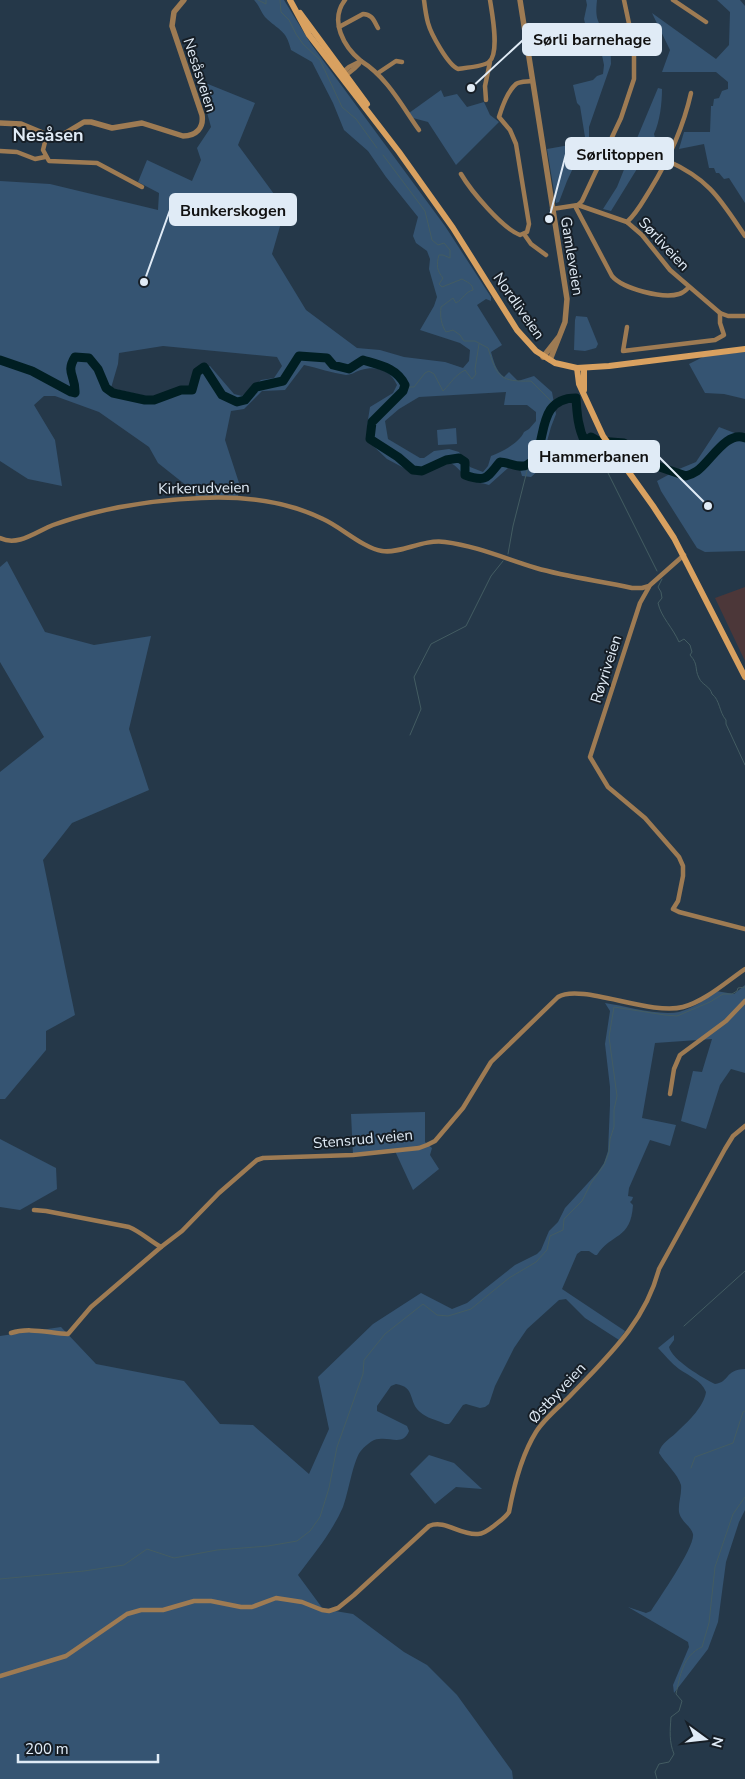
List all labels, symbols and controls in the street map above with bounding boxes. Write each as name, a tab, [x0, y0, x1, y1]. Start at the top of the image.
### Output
callout: Sørli barnehage	[523, 24, 661, 55]
text: Sørli barnehage	[533, 29, 651, 51]
street label: Nesåsveien	[179, 35, 221, 115]
district label: Nesåsen	[13, 123, 83, 147]
callout: Sørlitoppen	[566, 138, 673, 169]
text: Sørlitoppen	[576, 144, 664, 166]
callout: Bunkerskogen	[170, 194, 296, 225]
text: Bunkerskogen	[180, 200, 286, 222]
street label: Sørliveien	[634, 213, 694, 275]
street label: Gamleveien	[556, 215, 588, 297]
street label: Nordliveien	[489, 269, 549, 343]
callout: Hammerbanen	[529, 441, 659, 472]
text: Hammerbanen	[539, 446, 649, 468]
street label: Kirkerudveien	[158, 477, 250, 499]
street label: Røyriveien	[586, 633, 626, 705]
street label: Stensrud veien	[312, 1125, 414, 1153]
street label: Østbyveien	[524, 1358, 590, 1428]
north arrow	[680, 1714, 730, 1764]
scale bar	[18, 1732, 158, 1764]
text: N	[707, 1735, 728, 1750]
text: 200 m	[25, 1739, 69, 1759]

